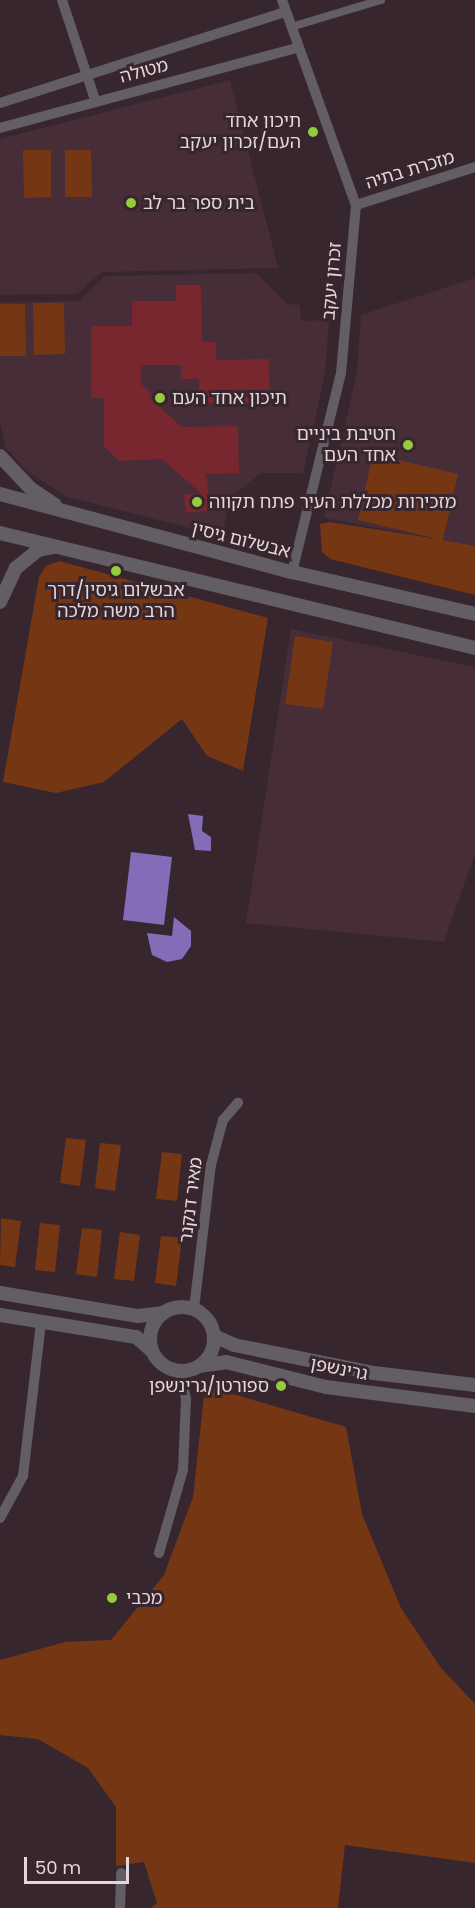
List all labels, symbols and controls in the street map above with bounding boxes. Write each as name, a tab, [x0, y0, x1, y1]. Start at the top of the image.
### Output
street label: מטולה	[117, 54, 171, 88]
place label: תיכון אחד העם/זכרון יעקב	[180, 111, 301, 154]
marker: תיכון אחד העם/זכרון יעקב	[306, 125, 320, 139]
street label: מזכרת בתיה	[363, 146, 457, 194]
place label: בית ספר בר לב	[143, 192, 255, 214]
marker: בית ספר בר לב	[124, 196, 138, 210]
street label: זכרון יעקב	[318, 241, 346, 321]
place label: תיכון אחד העם	[172, 387, 287, 409]
marker: תיכון אחד העם	[153, 391, 167, 405]
place label: חטיבת ביניים אחד העם	[297, 424, 396, 466]
marker: חטיבת ביניים אחד העם	[401, 438, 415, 452]
place label: מזכירות מכללת העיר פתח תקווה	[209, 491, 456, 513]
marker: מזכירות מכללת העיר פתח תקווה	[190, 495, 204, 509]
street label: אבשלום גיסין	[190, 517, 292, 563]
marker: אבשלום גיסין/דרך הרב משה מלכה	[109, 564, 123, 578]
place label: אבשלום גיסין/דרך הרב משה מלכה	[47, 580, 185, 622]
street label: מאיר דנקנר	[175, 1156, 207, 1244]
street label: גרינשפן	[308, 1353, 370, 1385]
place label: ספורטן/גרינשפן	[149, 1375, 269, 1397]
marker: ספורטן/גרינשפן	[274, 1379, 288, 1393]
place label: מכבי	[126, 1587, 162, 1609]
marker: מכבי	[103, 1589, 121, 1607]
scale bar	[27, 1845, 132, 1883]
text: 50 m	[35, 1855, 81, 1880]

